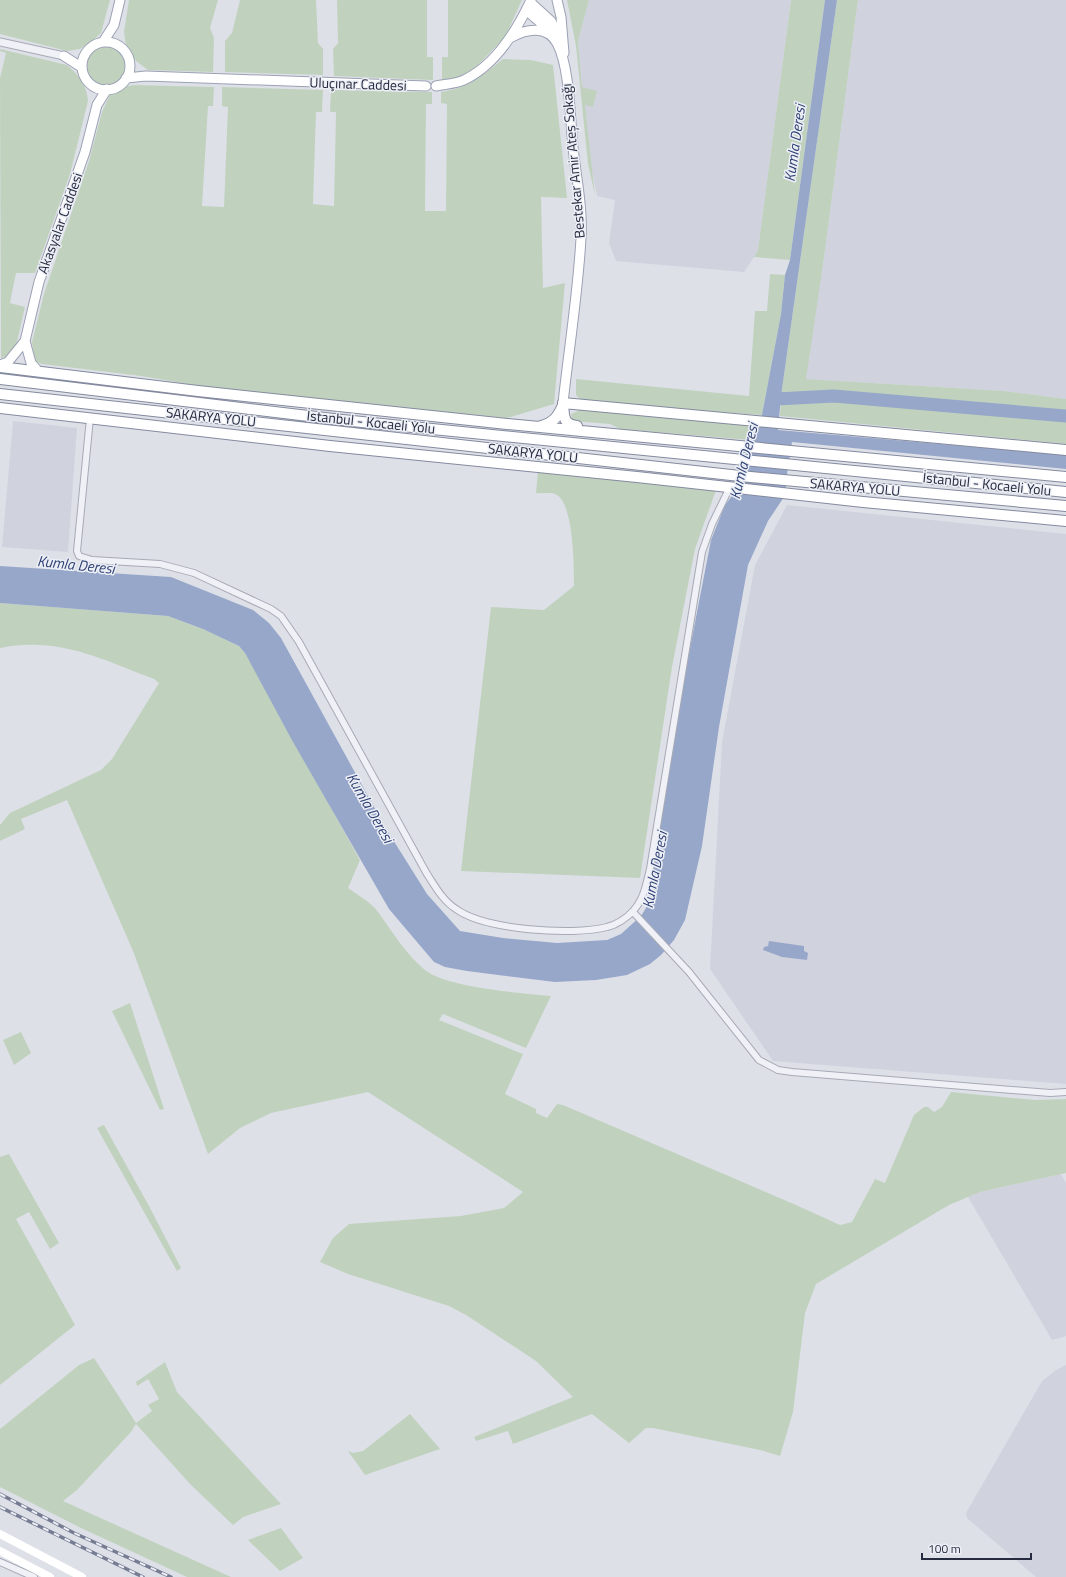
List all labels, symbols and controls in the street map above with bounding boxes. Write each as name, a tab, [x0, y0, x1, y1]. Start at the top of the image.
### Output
street label: Uluçınar Caddesi	[309, 71, 407, 96]
street label: Bestekar Amir Ateş Sokağı	[555, 83, 590, 239]
water label: Kumla Deresi	[778, 101, 812, 183]
street label: Akasyalar Caddesi	[31, 169, 88, 276]
street label: SAKARYA YOLU	[165, 401, 257, 432]
street label: İstanbul - Kocaeli Yolu	[306, 404, 436, 439]
water label: Kumla Deresi	[723, 419, 765, 501]
street label: SAKARYA YOLU	[487, 437, 579, 468]
street label: İstanbul - Kocaeli Yolu	[922, 466, 1052, 501]
street label: SAKARYA YOLU	[809, 472, 901, 501]
water label: Kumla Deresi	[36, 549, 118, 580]
water label: Kumla Deresi	[341, 768, 401, 849]
water label: Kumla Deresi	[636, 828, 674, 910]
scale bar	[922, 1535, 1031, 1561]
text: 100 m	[928, 1539, 961, 1558]

